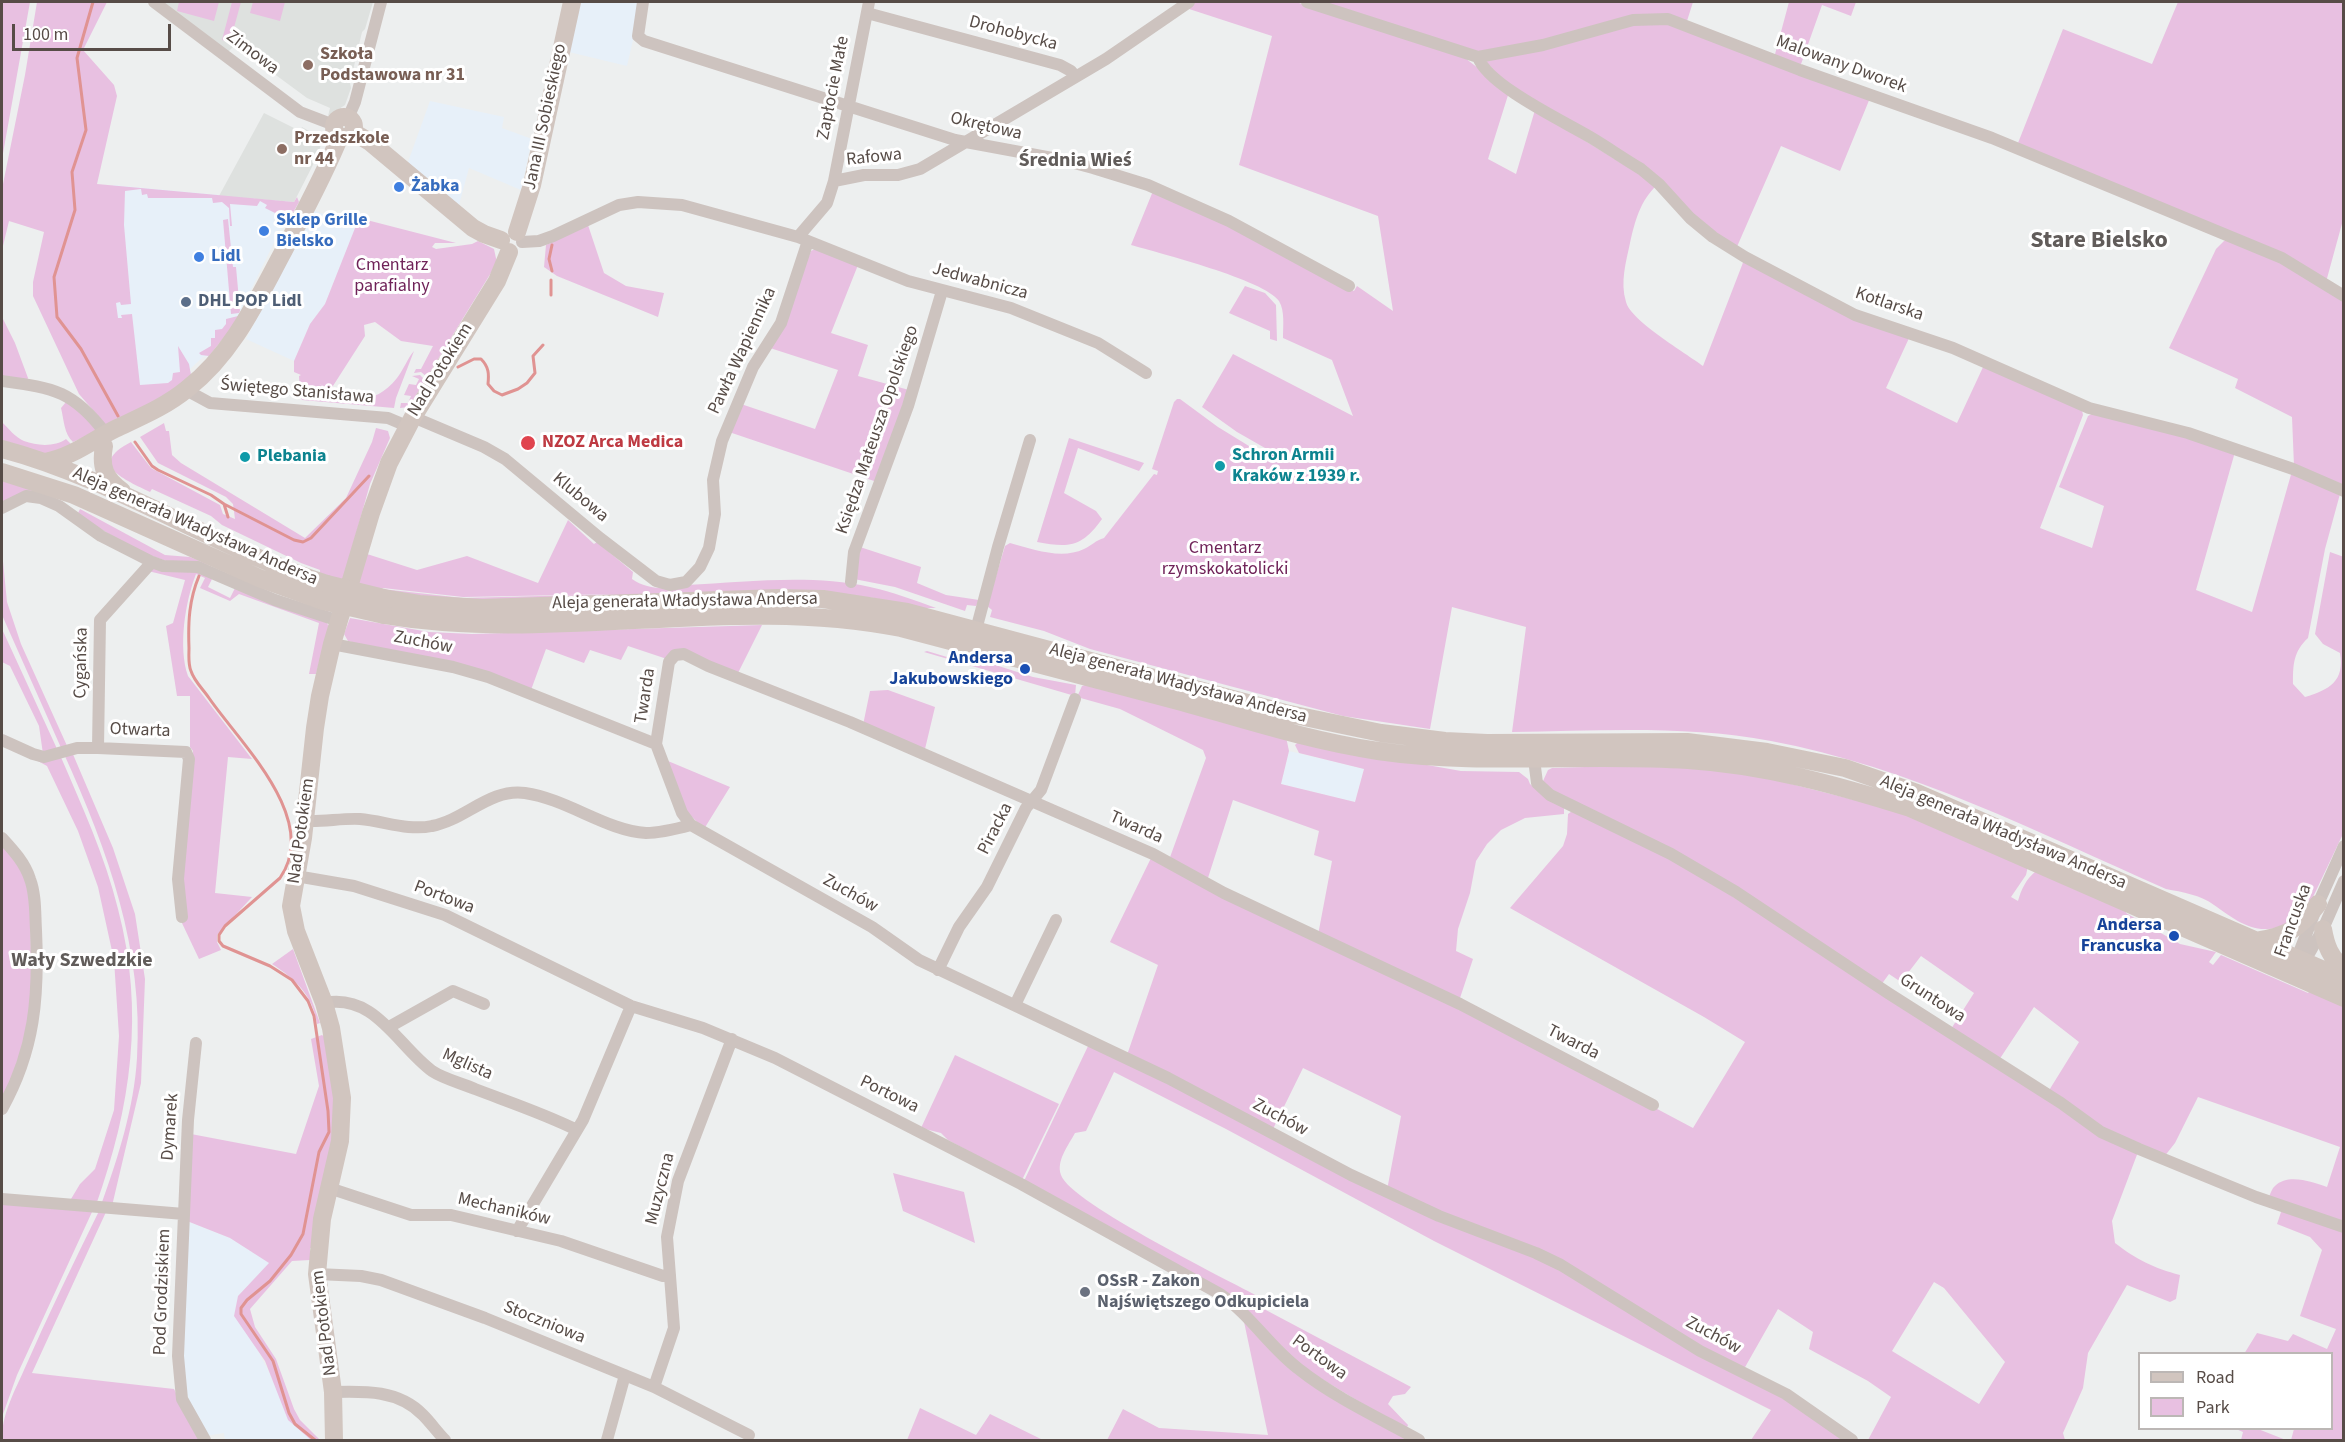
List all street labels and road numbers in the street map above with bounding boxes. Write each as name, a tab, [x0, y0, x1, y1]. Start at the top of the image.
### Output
street label: Drohobycka	[966, 12, 1060, 56]
street label: Zimowa	[221, 26, 283, 80]
street label: Malowany Dworek	[1773, 31, 1909, 99]
street label: Zapłocie Małe	[813, 34, 855, 142]
street label: Jana III Sobieskiego	[520, 42, 572, 192]
street label: Okrętowa	[948, 108, 1024, 146]
street label: Rafowa	[845, 144, 903, 172]
street label: Jedwabnicza	[930, 259, 1030, 305]
street label: Kotlarska	[1852, 283, 1926, 327]
street label: Pawła Wapiennika	[704, 284, 782, 418]
street label: Nad Potokiem	[404, 319, 478, 421]
street label: Księdza Mateusza Opolskiego	[832, 323, 924, 537]
street label: Świętego Stanisława	[219, 375, 375, 409]
street label: Aleja generała Władysława Andersa	[69, 463, 321, 591]
street label: Klubowa	[548, 468, 612, 528]
street label: Aleja generała Władysława Andersa	[552, 589, 818, 615]
street label: Cygańska	[71, 627, 93, 699]
street label: Zuchów	[392, 627, 454, 659]
street label: Aleja generała Władysława Andersa	[1047, 639, 1309, 729]
street label: Twarda	[631, 667, 661, 725]
street label: Otwarta	[109, 719, 171, 743]
street label: Aleja generała Władysława Andersa	[1877, 771, 2129, 895]
street label: Nad Potokiem	[284, 777, 320, 885]
street label: Piracka	[974, 799, 1018, 859]
street label: Twarda	[1106, 807, 1166, 849]
street label: Zuchów	[819, 870, 881, 918]
street label: Portowa	[411, 877, 477, 919]
street label: Francuska	[2271, 881, 2317, 961]
street label: Gruntowa	[1895, 970, 1969, 1028]
street label: Twarda	[1543, 1021, 1603, 1065]
street label: Mglista	[438, 1044, 496, 1086]
street label: Portowa	[856, 1071, 922, 1119]
street label: Dymarek	[158, 1093, 184, 1161]
street label: Zuchów	[1249, 1094, 1311, 1142]
street label: Muzyczna	[642, 1151, 680, 1227]
street label: Mechaników	[455, 1189, 553, 1231]
street label: Pod Grodziskiem	[150, 1228, 176, 1356]
street label: Nad Potokiem	[308, 1269, 342, 1377]
street label: Stoczniowa	[500, 1297, 588, 1349]
street label: Zuchów	[1682, 1312, 1744, 1360]
street label: Portowa	[1287, 1331, 1351, 1385]

